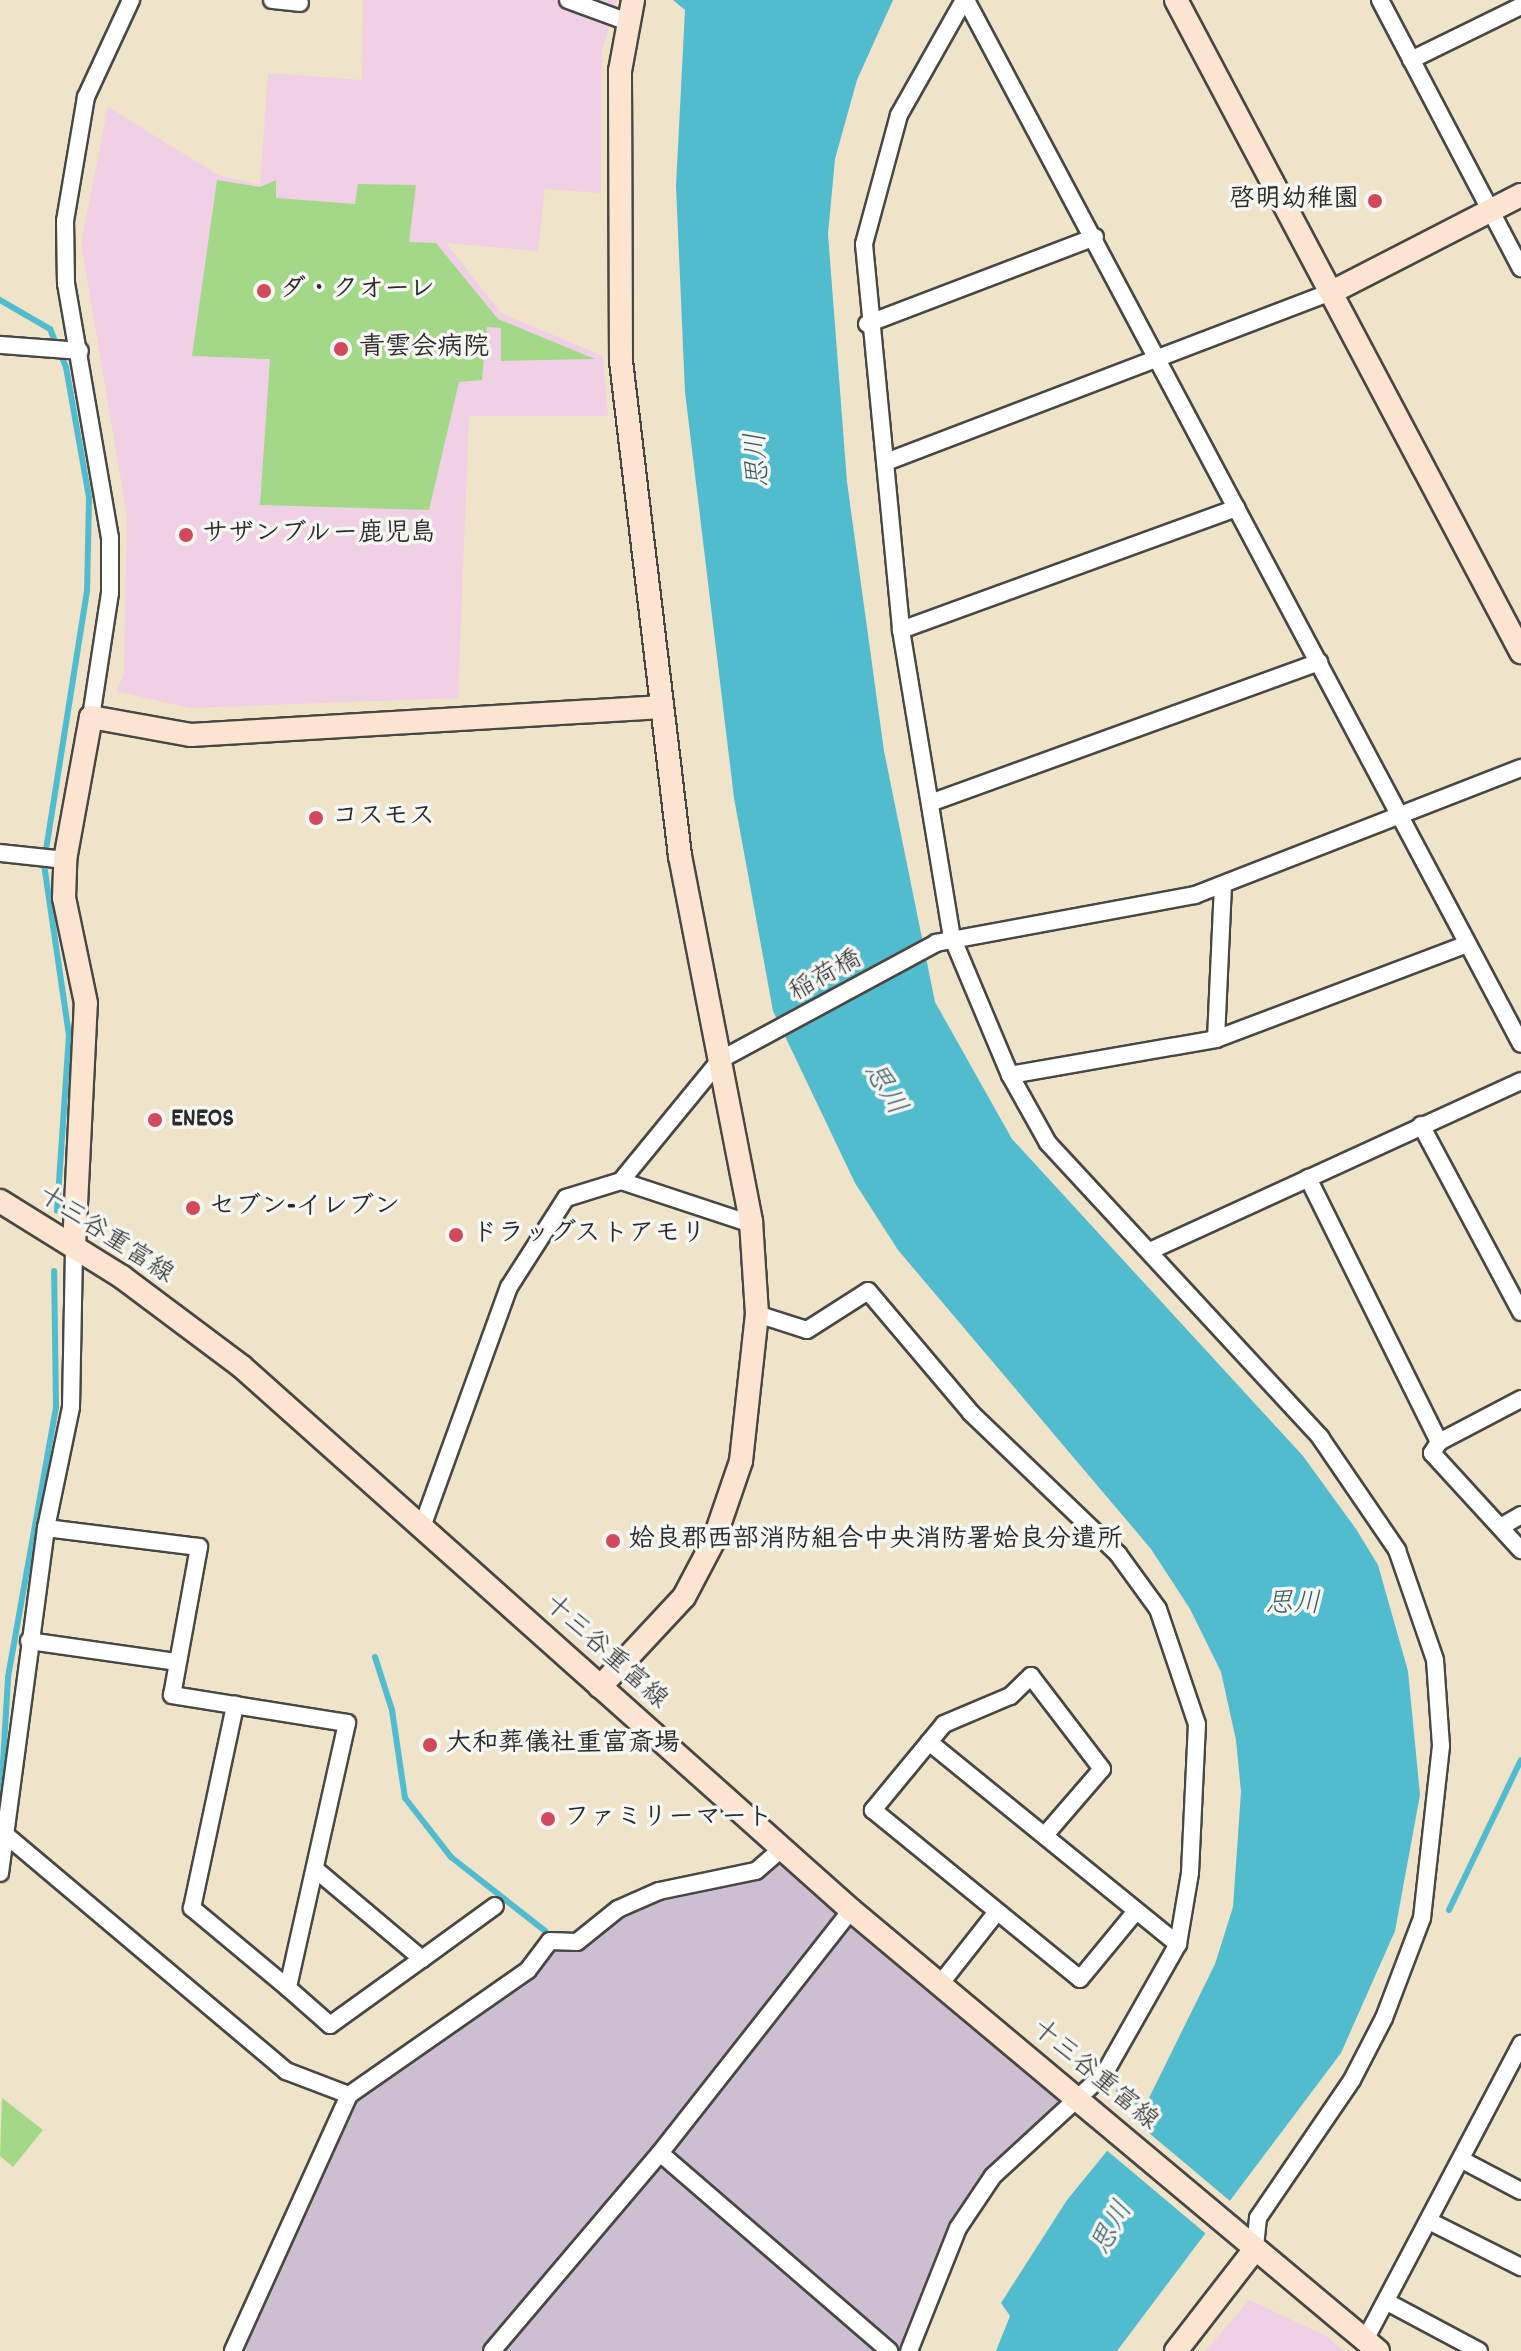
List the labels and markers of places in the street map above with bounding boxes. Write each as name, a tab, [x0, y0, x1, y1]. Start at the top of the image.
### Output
place label: 啓明幼稚園	[1229, 185, 1359, 217]
marker: 啓明幼稚園	[1366, 192, 1384, 210]
place label: ダ・クオーレ	[280, 275, 436, 307]
marker: ダ・クオーレ	[255, 282, 273, 300]
place label: 青雲会病院	[359, 333, 489, 365]
marker: 青雲会病院	[330, 338, 352, 360]
place label: サザンブルー鹿児島	[202, 519, 437, 551]
marker: サザンブルー鹿児島	[177, 526, 195, 544]
place label: コスモス	[332, 802, 436, 834]
marker: コスモス	[307, 809, 325, 827]
place label: ENEOS	[171, 1104, 234, 1136]
marker: ENEOS	[146, 1111, 164, 1129]
place label: セブン-イレブン	[209, 1192, 400, 1224]
marker: セブン-イレブン	[184, 1199, 202, 1217]
place label: ドラッグストアモリ	[472, 1219, 706, 1251]
marker: ドラッグストアモリ	[447, 1226, 465, 1244]
place label: 姶良郡西部消防組合中央消防署姶良分遣所	[629, 1525, 1123, 1557]
marker: 姶良郡西部消防組合中央消防署姶良分遣所	[604, 1532, 622, 1550]
place label: 大和葬儀社重富斎場	[446, 1729, 680, 1761]
marker: 大和葬儀社重富斎場	[421, 1736, 439, 1754]
place label: ファミリーマート	[564, 1803, 772, 1835]
marker: ファミリーマート	[539, 1810, 557, 1828]

